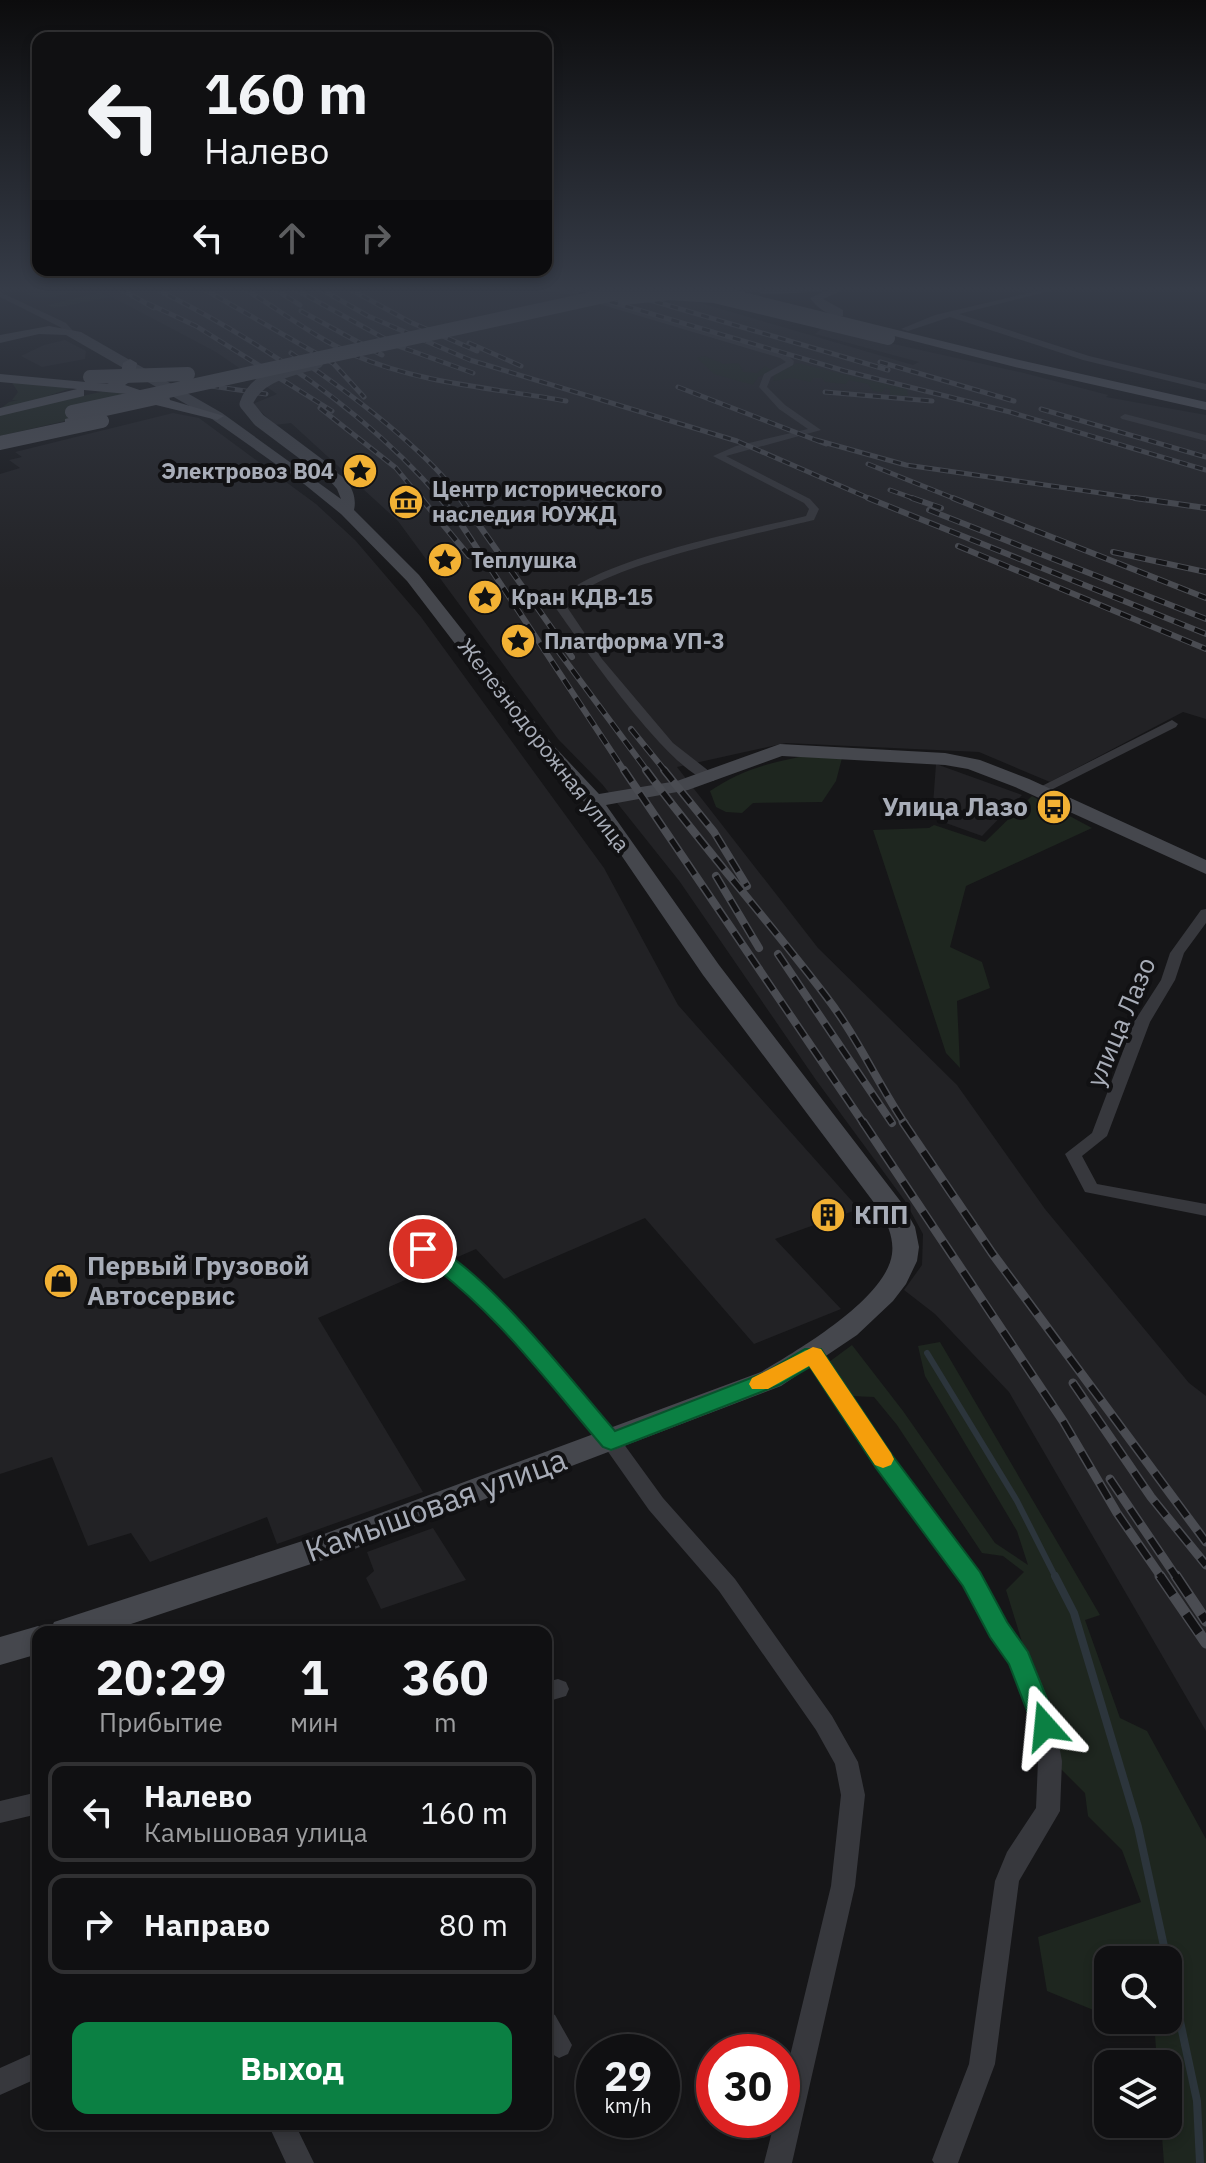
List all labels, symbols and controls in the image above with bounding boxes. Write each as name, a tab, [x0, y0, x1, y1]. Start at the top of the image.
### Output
text: 160 m	[204, 57, 368, 129]
icon: left	[72, 64, 176, 168]
text: Налево	[204, 127, 329, 174]
icon: left	[186, 216, 230, 260]
icon: ahead	[270, 216, 314, 260]
icon: right	[354, 216, 398, 260]
place icon: Электровоз В04	[341, 452, 379, 490]
place label: Электровоз В04	[161, 456, 334, 485]
place label: Центр исторического наследия ЮУЖД	[432, 474, 663, 528]
museum icon: Центр исторического наследия ЮУЖД	[387, 483, 425, 521]
place icon: Теплушка	[426, 541, 464, 579]
place label: Теплушка	[471, 545, 577, 574]
place icon: Кран КДВ-15	[466, 578, 504, 616]
place label: Кран КДВ-15	[511, 582, 653, 611]
place icon: Платформа УП-3	[499, 622, 537, 660]
place label: Платформа УП-3	[544, 626, 725, 655]
street label: Железнодорожная улица	[452, 632, 637, 858]
bus stop icon: Улица Лазо	[1035, 788, 1073, 826]
place label: Улица Лазо	[882, 789, 1028, 823]
street label: улица Лазо	[1078, 952, 1163, 1092]
building icon: КПП	[809, 1196, 847, 1234]
place label: КПП	[854, 1197, 908, 1231]
pin	[389, 1215, 457, 1283]
icon: arrive	[401, 1227, 445, 1271]
place label: Первый Грузовой Автосервис	[87, 1248, 309, 1312]
shop icon: Первый Грузовой Автосервис	[42, 1262, 80, 1300]
street label: Камышовая улица	[299, 1437, 572, 1571]
text: 20:29	[95, 1646, 227, 1708]
text: 1	[300, 1646, 329, 1708]
text: 360	[402, 1646, 489, 1708]
position arrow	[1003, 1684, 1087, 1768]
text: Прибытие	[99, 1705, 223, 1739]
text: мин	[290, 1705, 339, 1739]
text: m	[434, 1705, 457, 1739]
text: Налево	[144, 1776, 252, 1815]
icon: left	[76, 1790, 120, 1834]
text: 160 m	[421, 1793, 508, 1832]
text: Камышовая улица	[144, 1815, 368, 1849]
icon: right	[76, 1902, 120, 1946]
text: Направо	[144, 1905, 270, 1944]
text: 80 m	[439, 1905, 508, 1944]
map controls	[1094, 1946, 1182, 2138]
button: search	[1094, 1946, 1182, 2034]
button: Выход	[72, 2022, 512, 2114]
speed limit sign: 30	[696, 2034, 800, 2138]
text: 29	[604, 2050, 652, 2102]
button: layers	[1094, 2050, 1182, 2138]
text: km/h	[604, 2092, 652, 2119]

